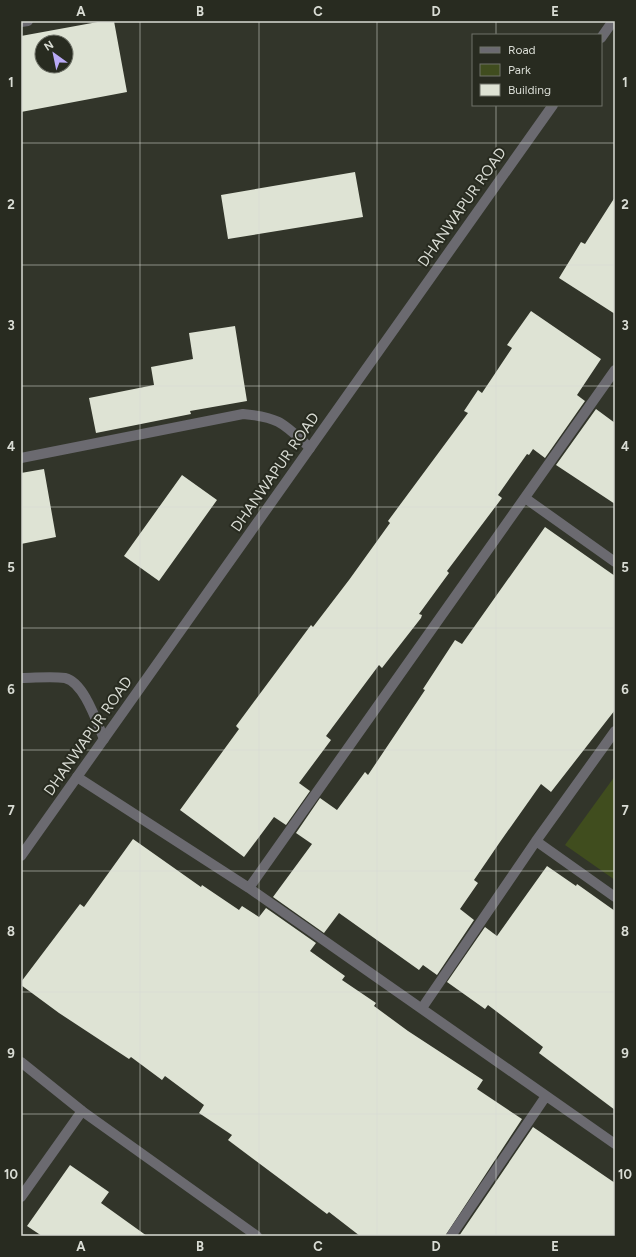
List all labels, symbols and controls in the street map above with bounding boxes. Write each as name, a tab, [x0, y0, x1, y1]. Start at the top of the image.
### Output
text: A	[76, 4, 86, 19]
text: B	[196, 4, 204, 19]
text: C	[313, 4, 323, 19]
text: D	[431, 4, 441, 19]
text: E	[551, 4, 559, 19]
north arrow	[34, 34, 74, 74]
legend	[472, 34, 602, 106]
text: N	[42, 38, 56, 54]
text: Road	[508, 43, 536, 57]
text: Park	[508, 63, 531, 77]
text: 1	[8, 75, 14, 90]
text: 1	[622, 75, 628, 90]
text: Building	[508, 83, 551, 97]
street label: DHANWAPUR ROAD	[414, 144, 510, 270]
text: 2	[7, 197, 15, 212]
text: 2	[621, 197, 629, 212]
text: 3	[7, 318, 15, 333]
text: 3	[621, 318, 629, 333]
street label: DHANWAPUR ROAD	[227, 409, 323, 535]
text: 4	[7, 439, 15, 454]
text: 4	[621, 439, 629, 454]
text: 5	[7, 560, 15, 575]
text: 5	[621, 560, 629, 575]
street label: DHANWAPUR ROAD	[40, 673, 136, 799]
text: 6	[7, 682, 15, 697]
text: 6	[621, 682, 629, 697]
text: 7	[7, 803, 15, 818]
text: 7	[621, 803, 629, 818]
text: 8	[7, 924, 15, 939]
text: 8	[621, 924, 629, 939]
text: 9	[7, 1046, 15, 1061]
text: 9	[621, 1046, 629, 1061]
text: 10	[4, 1167, 18, 1182]
text: 10	[618, 1167, 632, 1182]
text: A	[76, 1239, 86, 1254]
text: B	[196, 1239, 204, 1254]
text: C	[313, 1239, 323, 1254]
text: D	[431, 1239, 441, 1254]
text: E	[551, 1239, 559, 1254]

